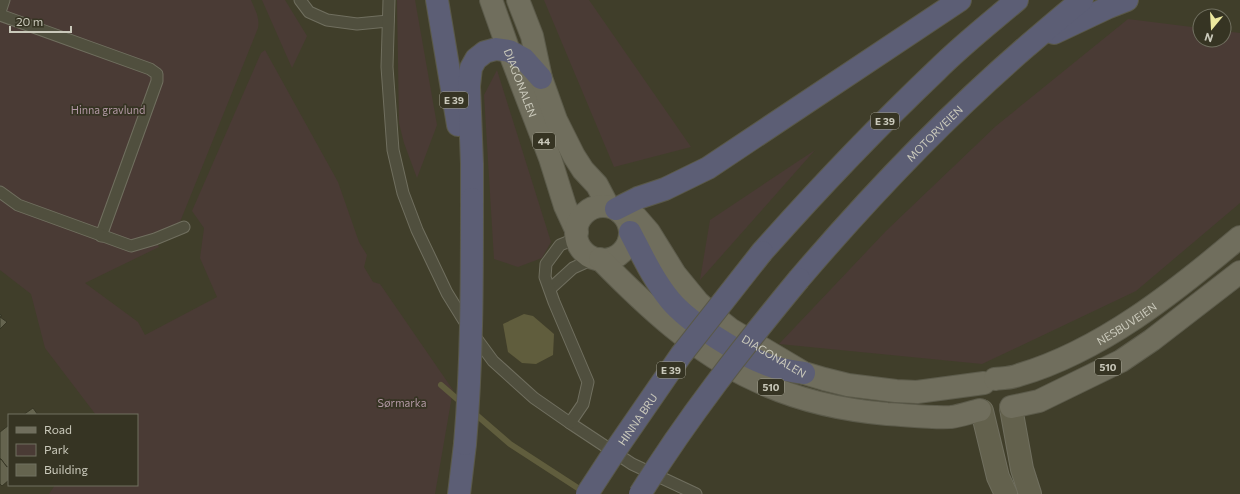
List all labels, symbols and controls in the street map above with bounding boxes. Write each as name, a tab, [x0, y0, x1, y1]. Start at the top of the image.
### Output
scale bar	[10, 8, 71, 34]
north arrow	[1192, 8, 1232, 48]
text: 20 m	[16, 14, 43, 28]
text: N	[1203, 31, 1215, 45]
street label: DIAGONALEN	[502, 46, 540, 119]
road number: E 39	[440, 92, 468, 108]
street label: MOTORVEIEN	[903, 102, 965, 164]
park label: Hinna gravlund	[71, 103, 145, 116]
road number: E 39	[871, 113, 899, 129]
road number: 44	[533, 133, 555, 149]
street label: NESBUVEIEN	[1094, 299, 1159, 347]
street label: DIAGONALEN	[740, 331, 809, 380]
road number: 510	[1095, 359, 1121, 375]
road number: E 39	[657, 362, 685, 378]
road number: 510	[758, 379, 784, 395]
street label: HINNA BRU	[615, 391, 659, 447]
park label: Sørmarka	[378, 396, 426, 409]
legend	[8, 414, 138, 486]
text: Road	[44, 422, 72, 436]
text: Park	[44, 442, 70, 456]
text: Building	[44, 462, 88, 476]

